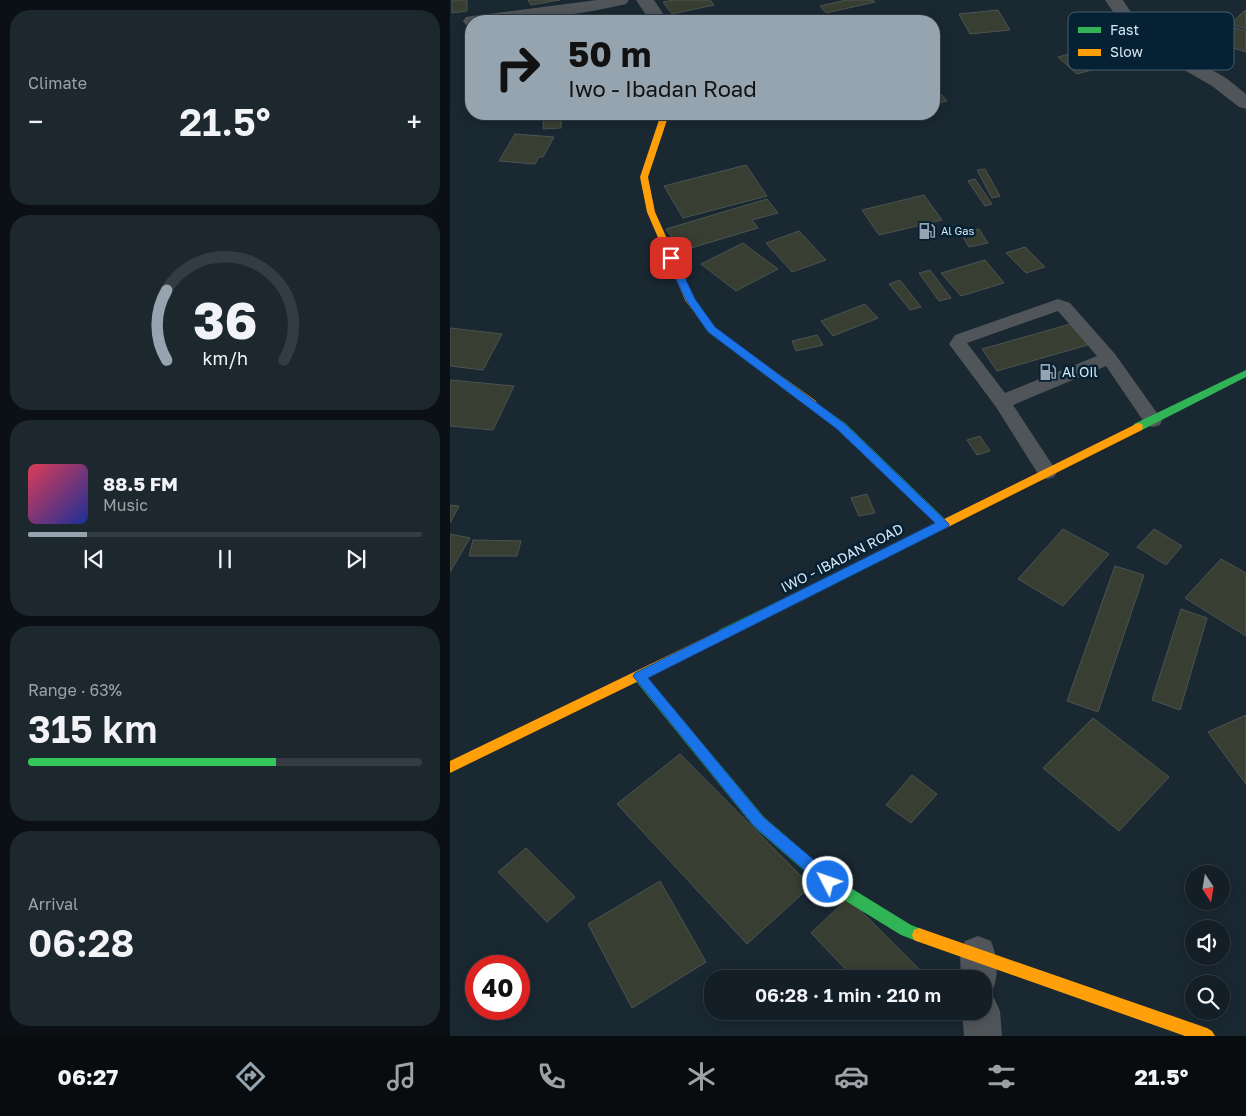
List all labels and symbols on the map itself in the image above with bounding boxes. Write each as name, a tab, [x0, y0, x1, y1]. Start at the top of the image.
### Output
legend	[1068, 12, 1234, 70]
text: Fast	[1110, 21, 1139, 38]
text: Slow	[1110, 43, 1143, 60]
fuel station icon: Al Gas	[917, 221, 937, 241]
place label: Al Gas	[941, 224, 974, 237]
pin	[650, 237, 692, 279]
fuel station icon: Al Oil	[1038, 362, 1058, 382]
place label: Al Oil	[1062, 363, 1098, 380]
street label: IWO - IBADAN ROAD	[778, 519, 906, 596]
position arrow	[801, 855, 853, 907]
north arrow	[1185, 865, 1230, 910]
speed limit sign: 40	[465, 955, 530, 1020]

